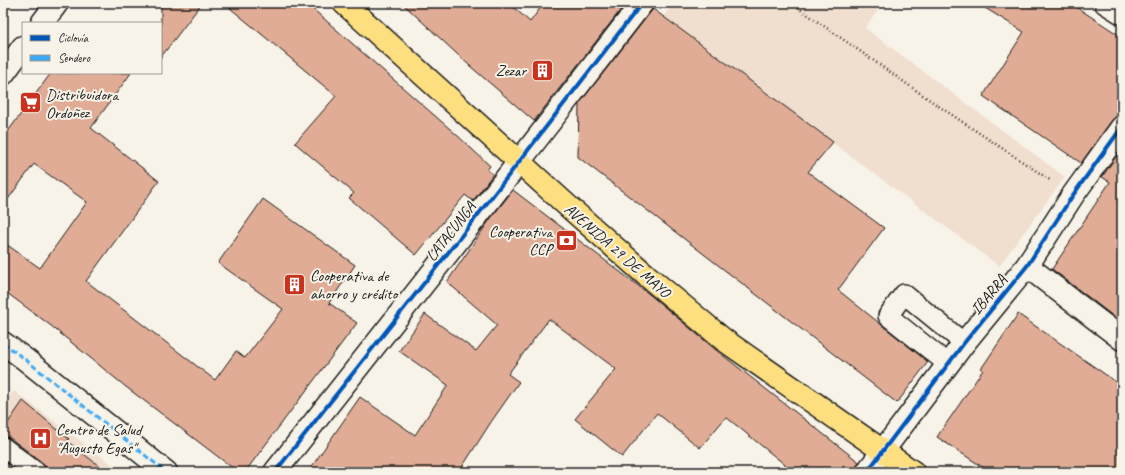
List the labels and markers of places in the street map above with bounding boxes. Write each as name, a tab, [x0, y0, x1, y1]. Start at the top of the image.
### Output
building icon: Zezar	[529, 57, 555, 83]
place label: Zezar	[496, 61, 527, 81]
place label: Distribuidora Ordoñez	[46, 85, 120, 123]
supermarket icon: Distribuidora Ordoñez	[17, 90, 43, 116]
place label: Cooperativa CCP	[489, 222, 554, 260]
bank icon: Cooperativa CCP	[554, 227, 580, 253]
place label: Cooperativa de ahorro y crédito	[310, 266, 400, 304]
building icon: Cooperativa de ahorro y crédito	[282, 271, 308, 297]
place label: Centro de Salud "Augusto Egas"	[56, 420, 144, 458]
hospital icon: Centro de Salud "Augusto Egas"	[27, 425, 53, 451]

